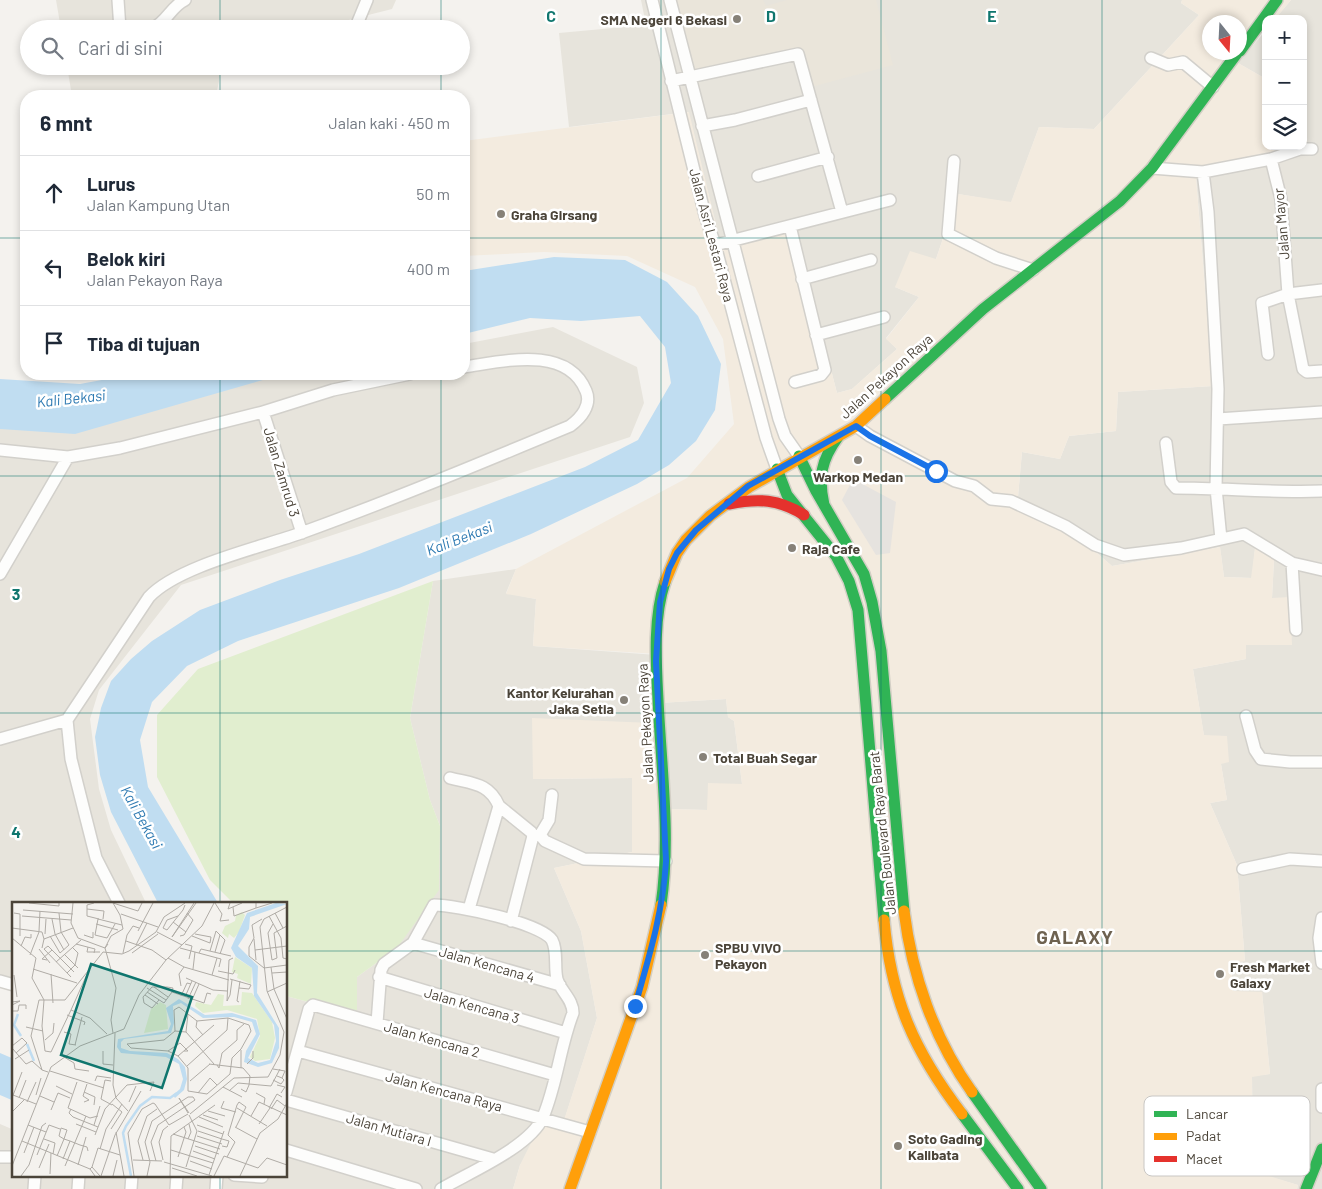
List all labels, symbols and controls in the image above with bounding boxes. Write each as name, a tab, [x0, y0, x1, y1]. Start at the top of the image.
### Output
text: C	[546, 6, 556, 25]
text: D	[766, 6, 776, 25]
text: E	[987, 6, 997, 25]
place label: SMA Negeri 6 Bekasi	[601, 11, 727, 28]
marker: SMA Negeri 6 Bekasi	[731, 13, 743, 25]
north arrow	[1202, 15, 1247, 60]
map controls	[1262, 15, 1307, 150]
button: +	[1262, 15, 1307, 60]
search box	[20, 20, 470, 75]
icon: search	[38, 34, 66, 62]
text: Cari di sini	[78, 36, 163, 59]
button: −	[1262, 60, 1307, 105]
button: layers	[1262, 105, 1307, 150]
text: 6 mnt	[40, 110, 92, 135]
text: Jalan kaki · 450 m	[328, 113, 450, 132]
street label: Jalan Asri Lestari Raya	[686, 166, 738, 304]
text: Lurus	[87, 172, 135, 195]
icon: ahead	[40, 179, 68, 207]
text: 50 m	[416, 184, 450, 203]
street label: Jalan Mayor	[1269, 187, 1293, 261]
text: Jalan Kampung Utan	[87, 195, 230, 214]
place label: Graha Girsang	[511, 206, 598, 223]
marker: Graha Girsang	[495, 208, 507, 220]
text: Belok kiri	[87, 247, 165, 270]
icon: left	[40, 254, 68, 282]
text: 400 m	[407, 259, 450, 278]
text: Jalan Pekayon Raya	[87, 270, 223, 289]
icon: arrive	[40, 329, 68, 357]
street label: Jalan Pekayon Raya	[836, 330, 936, 422]
text: Tiba di tujuan	[87, 332, 200, 355]
water label: Kali Bekasi	[36, 385, 107, 411]
street label: Jalan Zamrud 3	[260, 425, 304, 519]
marker: Warkop Medan	[852, 454, 864, 466]
route start	[925, 460, 948, 483]
place label: Warkop Medan	[813, 468, 903, 485]
water label: Kali Bekasi	[423, 517, 495, 559]
place label: Raja Cafe	[802, 540, 860, 557]
marker: Raja Cafe	[786, 542, 798, 554]
text: 3	[12, 584, 20, 603]
street label: Jalan Pekayon Raya	[633, 663, 657, 783]
place label: Kantor Kelurahan Jaka Setia	[507, 684, 614, 717]
marker: Kantor Kelurahan Jaka Setia	[618, 694, 630, 706]
place label: Total Buah Segar	[713, 749, 818, 766]
street label: Jalan Boulevard Raya Barat	[865, 750, 899, 916]
marker: Total Buah Segar	[697, 751, 709, 763]
water label: Kali Bekasi	[117, 782, 167, 852]
text: 4	[11, 822, 21, 841]
inset map	[12, 902, 288, 1176]
district label: GALAXY	[1036, 925, 1114, 948]
place label: SPBU VIVO Pekayon	[715, 939, 782, 972]
street label: Jalan Kencana 4	[437, 942, 537, 986]
marker: SPBU VIVO Pekayon	[699, 949, 711, 961]
place label: Fresh Market Galaxy	[1230, 958, 1310, 991]
marker: Fresh Market Galaxy	[1214, 968, 1226, 980]
street label: Jalan Kencana 3	[422, 983, 522, 1027]
route end	[624, 995, 647, 1018]
street label: Jalan Kencana 2	[382, 1017, 482, 1061]
street label: Jalan Kencana Raya	[384, 1067, 504, 1115]
legend	[1144, 1096, 1310, 1176]
text: Lancar	[1186, 1105, 1228, 1122]
street label: Jalan Mutiara I	[344, 1109, 434, 1149]
text: Padat	[1186, 1127, 1221, 1144]
place label: Soto Gading Kalibata	[908, 1130, 983, 1163]
marker: Soto Gading Kalibata	[892, 1140, 904, 1152]
text: Macet	[1186, 1150, 1223, 1167]

